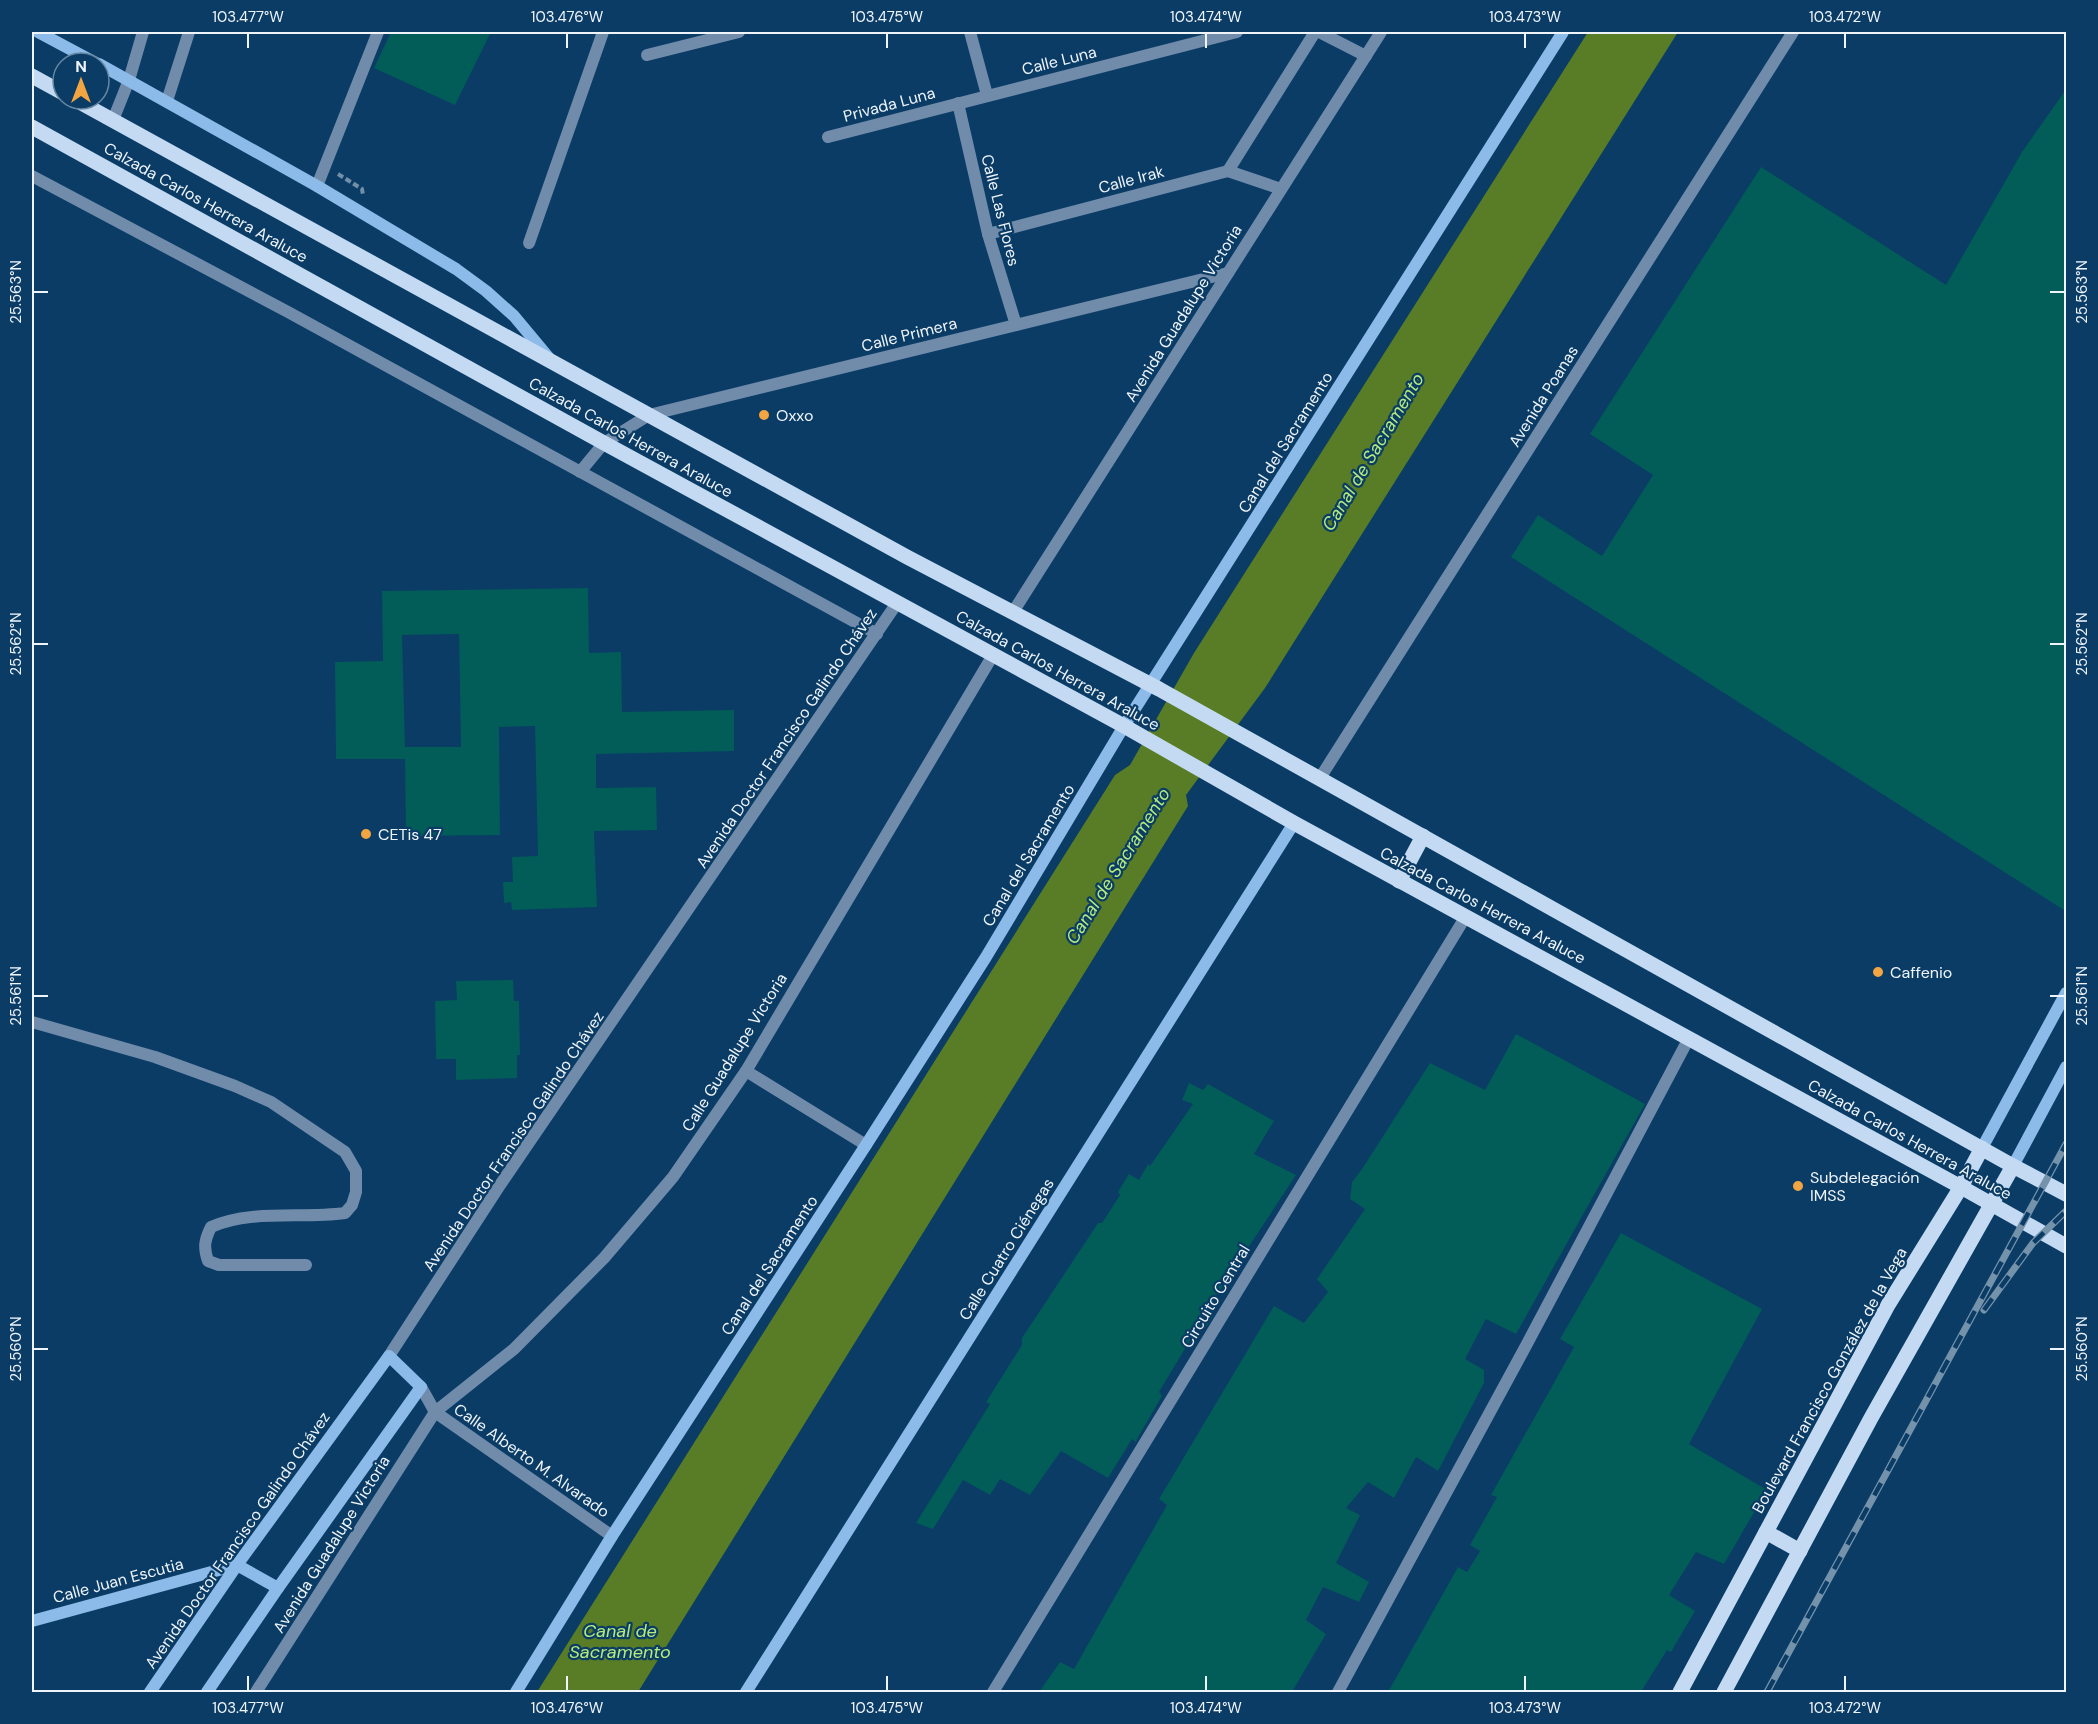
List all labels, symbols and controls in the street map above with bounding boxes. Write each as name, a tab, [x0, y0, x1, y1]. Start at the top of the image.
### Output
text: 103.477°W	[212, 7, 284, 27]
text: 103.476°W	[531, 7, 604, 27]
text: 103.475°W	[851, 7, 924, 27]
text: 103.474°W	[1170, 7, 1242, 27]
text: 103.473°W	[1489, 7, 1561, 27]
text: 103.472°W	[1809, 7, 1881, 27]
street label: Calle Luna	[1020, 41, 1099, 80]
north arrow	[51, 51, 111, 111]
text: N	[75, 56, 87, 77]
street label: Privada Luna	[841, 82, 937, 127]
street label: Calzada Carlos Herrera Araluce	[100, 138, 311, 267]
street label: Calle Las Flores	[976, 152, 1025, 268]
street label: Calle Irak	[1096, 161, 1166, 198]
street label: Avenida Guadalupe Victoria	[1120, 221, 1247, 406]
text: 25.563°N	[6, 260, 26, 324]
text: 25.563°N	[2072, 260, 2092, 324]
street label: Calle Primera	[859, 312, 959, 356]
street label: Avenida Poanas	[1504, 342, 1583, 451]
street label: Canal del Sacramento	[1233, 368, 1337, 517]
water label: Canal de Sacramento	[1316, 369, 1430, 535]
street label: Calzada Carlos Herrera Araluce	[525, 373, 736, 502]
place label: Oxxo	[776, 405, 813, 426]
marker: Oxxo	[757, 408, 771, 422]
street label: Avenida Doctor Francisco Galindo Chávez	[691, 604, 882, 872]
street label: Calzada Carlos Herrera Araluce	[952, 606, 1163, 735]
text: 25.562°N	[6, 612, 26, 676]
text: 25.562°N	[2072, 612, 2092, 676]
street label: Canal del Sacramento	[978, 780, 1079, 930]
water label: Canal de Sacramento	[1060, 783, 1176, 949]
place label: CETis 47	[378, 824, 442, 845]
marker: CETis 47	[359, 827, 373, 841]
street label: Calzada Carlos Herrera Araluce	[1376, 842, 1589, 969]
place label: Caffenio	[1890, 962, 1952, 983]
marker: Caffenio	[1871, 965, 1885, 979]
text: 25.561°N	[6, 966, 26, 1026]
text: 25.561°N	[2072, 966, 2092, 1026]
street label: Calle Guadalupe Victoria	[677, 969, 792, 1135]
street label: Avenida Doctor Francisco Galindo Chávez	[418, 1007, 609, 1275]
street label: Calzada Carlos Herrera Araluce	[1804, 1075, 2015, 1204]
place label: Subdelegación IMSS	[1810, 1167, 1920, 1206]
street label: Calle Cuatro Ciénegas	[954, 1174, 1059, 1324]
marker: Subdelegación IMSS	[1791, 1179, 1805, 1193]
street label: Canal del Sacramento	[716, 1191, 823, 1339]
street label: Circuito Central	[1176, 1241, 1255, 1352]
street label: Boulevard Francisco González de la Vega	[1747, 1244, 1912, 1517]
text: 25.560°N	[6, 1316, 26, 1382]
text: 25.560°N	[2072, 1316, 2092, 1382]
street label: Calle Alberto M. Alvarado	[450, 1399, 614, 1522]
street label: Avenida Doctor Francisco Galindo Chávez	[140, 1408, 335, 1673]
street label: Avenida Guadalupe Victoria	[268, 1452, 395, 1637]
street label: Calle Juan Escutia	[51, 1553, 186, 1608]
water label: Canal de Sacramento	[569, 1619, 671, 1664]
text: 103.477°W	[212, 1698, 284, 1718]
text: 103.476°W	[531, 1698, 604, 1718]
text: 103.475°W	[851, 1698, 924, 1718]
text: 103.474°W	[1170, 1698, 1242, 1718]
text: 103.473°W	[1489, 1698, 1561, 1718]
text: 103.472°W	[1809, 1698, 1881, 1718]

